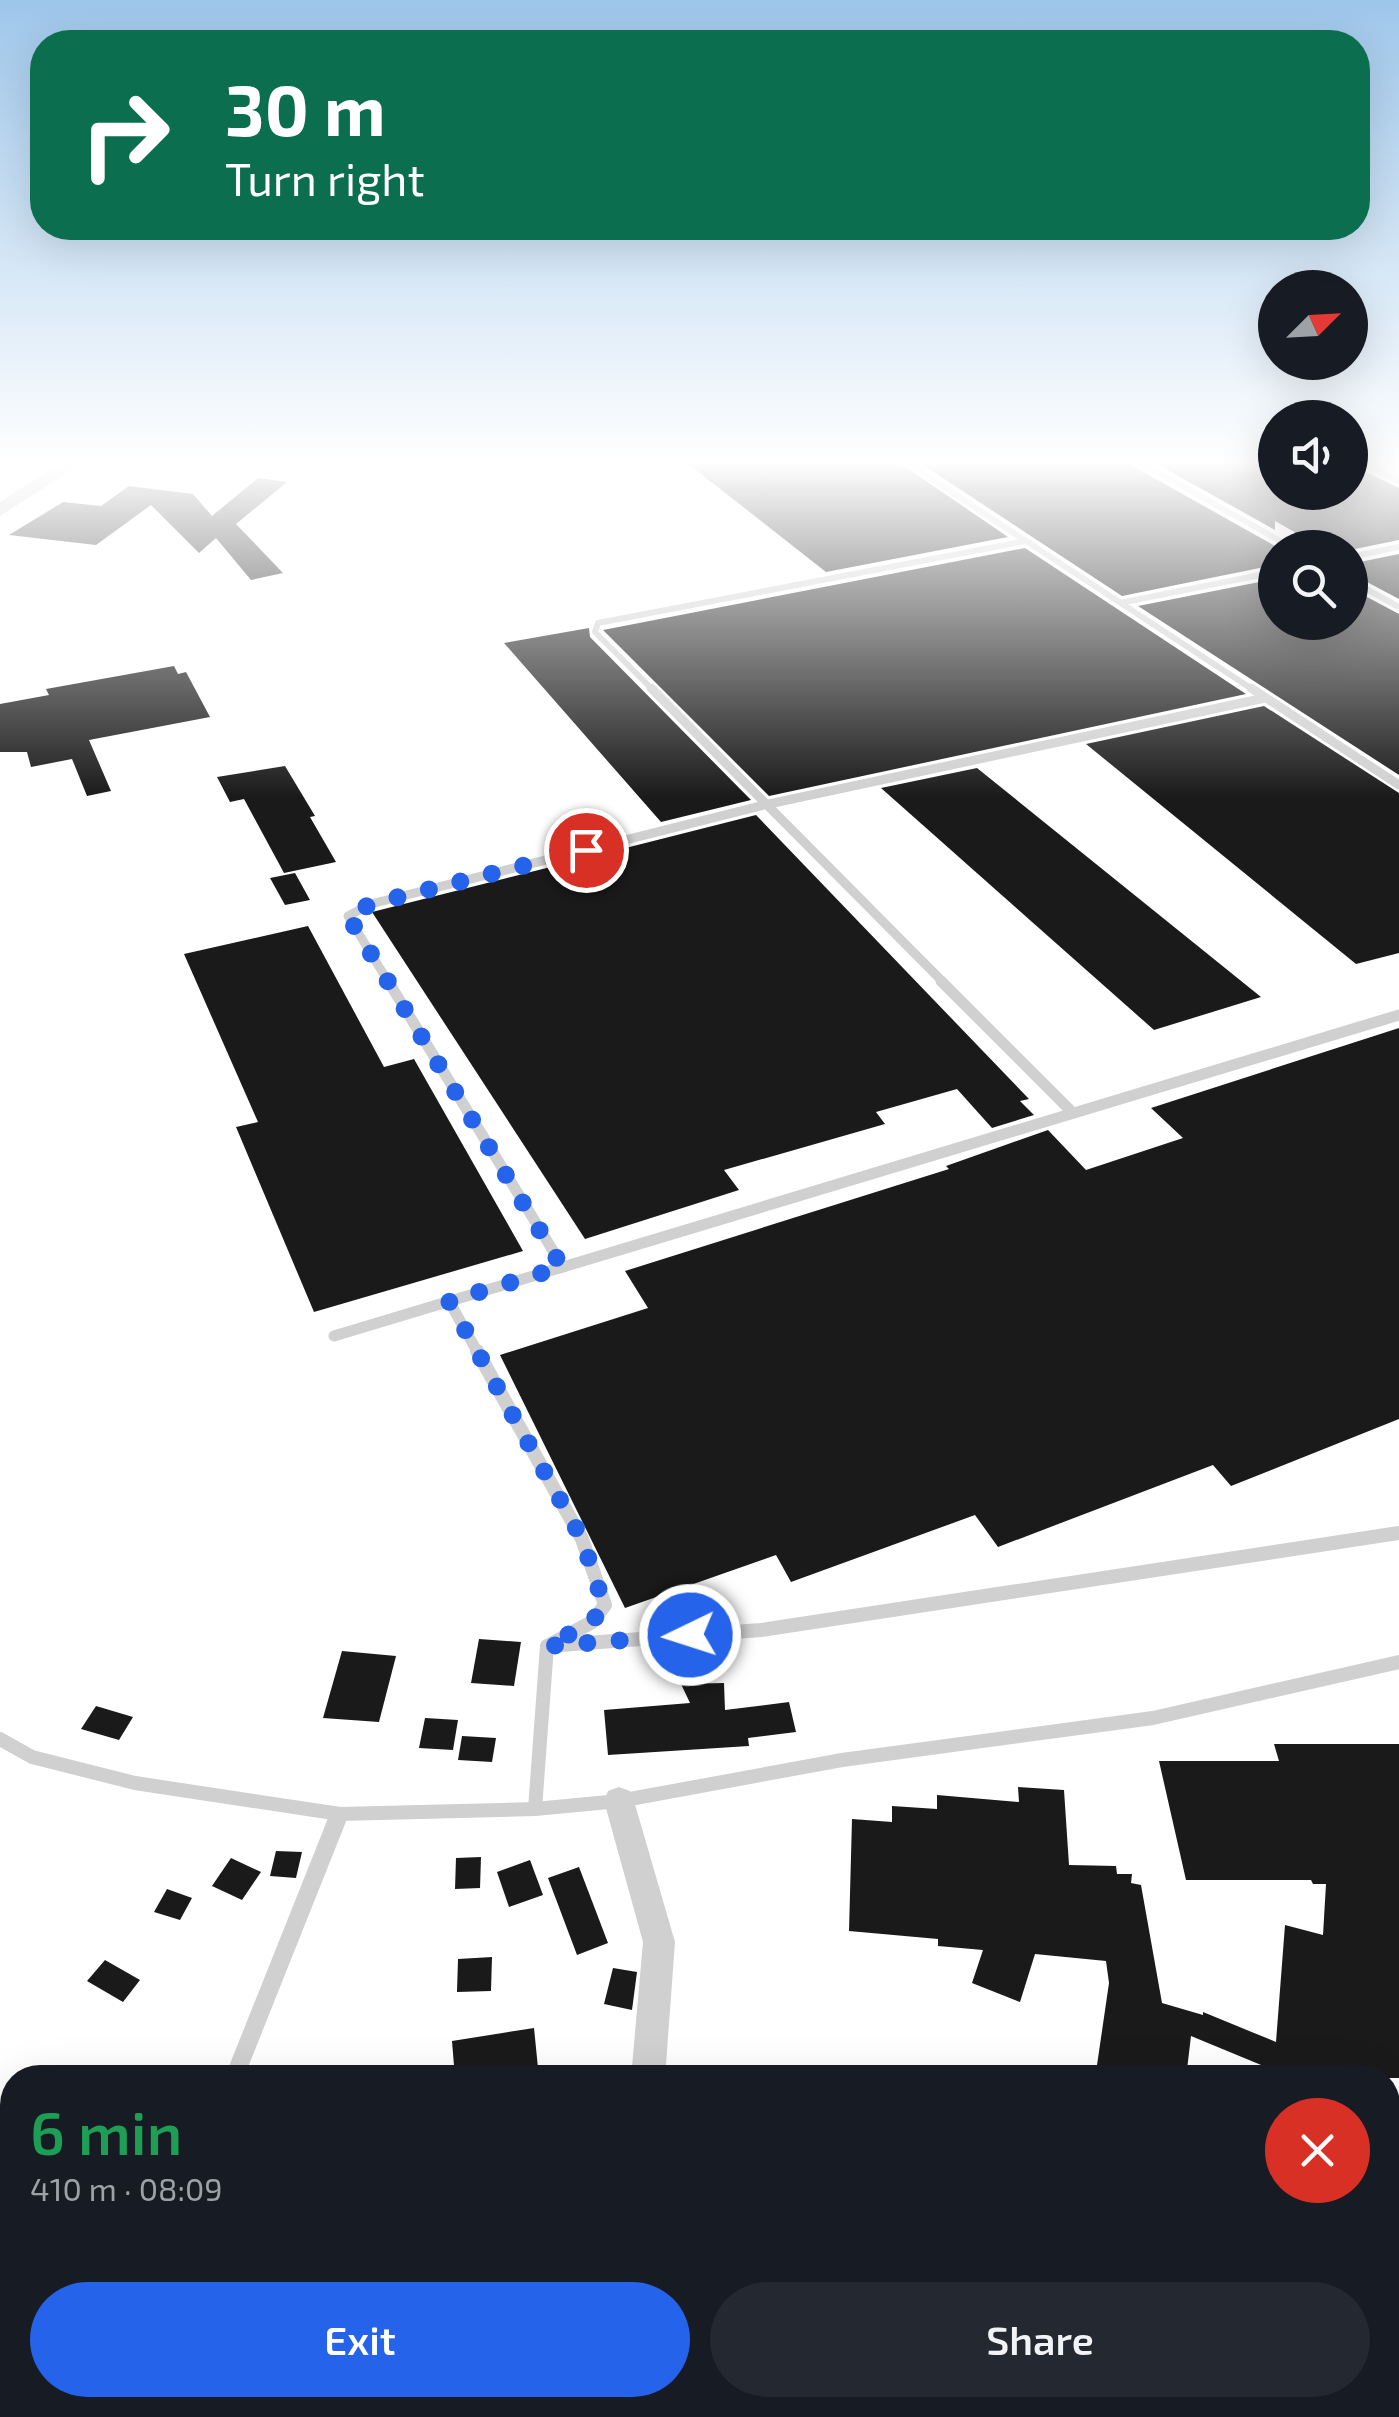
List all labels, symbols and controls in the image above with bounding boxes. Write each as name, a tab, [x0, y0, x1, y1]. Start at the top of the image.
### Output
text: 30 m	[225, 66, 386, 150]
icon: right	[60, 70, 190, 200]
text: Turn right	[225, 151, 425, 205]
north arrow	[1258, 270, 1368, 380]
map controls	[1258, 270, 1368, 640]
button: sound	[1258, 400, 1368, 510]
button: search	[1258, 530, 1368, 640]
pin	[544, 808, 629, 893]
icon: arrive	[559, 823, 614, 878]
position arrow	[638, 1583, 742, 1687]
text: 6 min	[30, 2095, 182, 2167]
button: close	[1265, 2098, 1370, 2203]
text: 410 m · 08:09	[30, 2169, 223, 2207]
button: Exit	[30, 2282, 690, 2397]
button: Share	[710, 2282, 1370, 2397]

